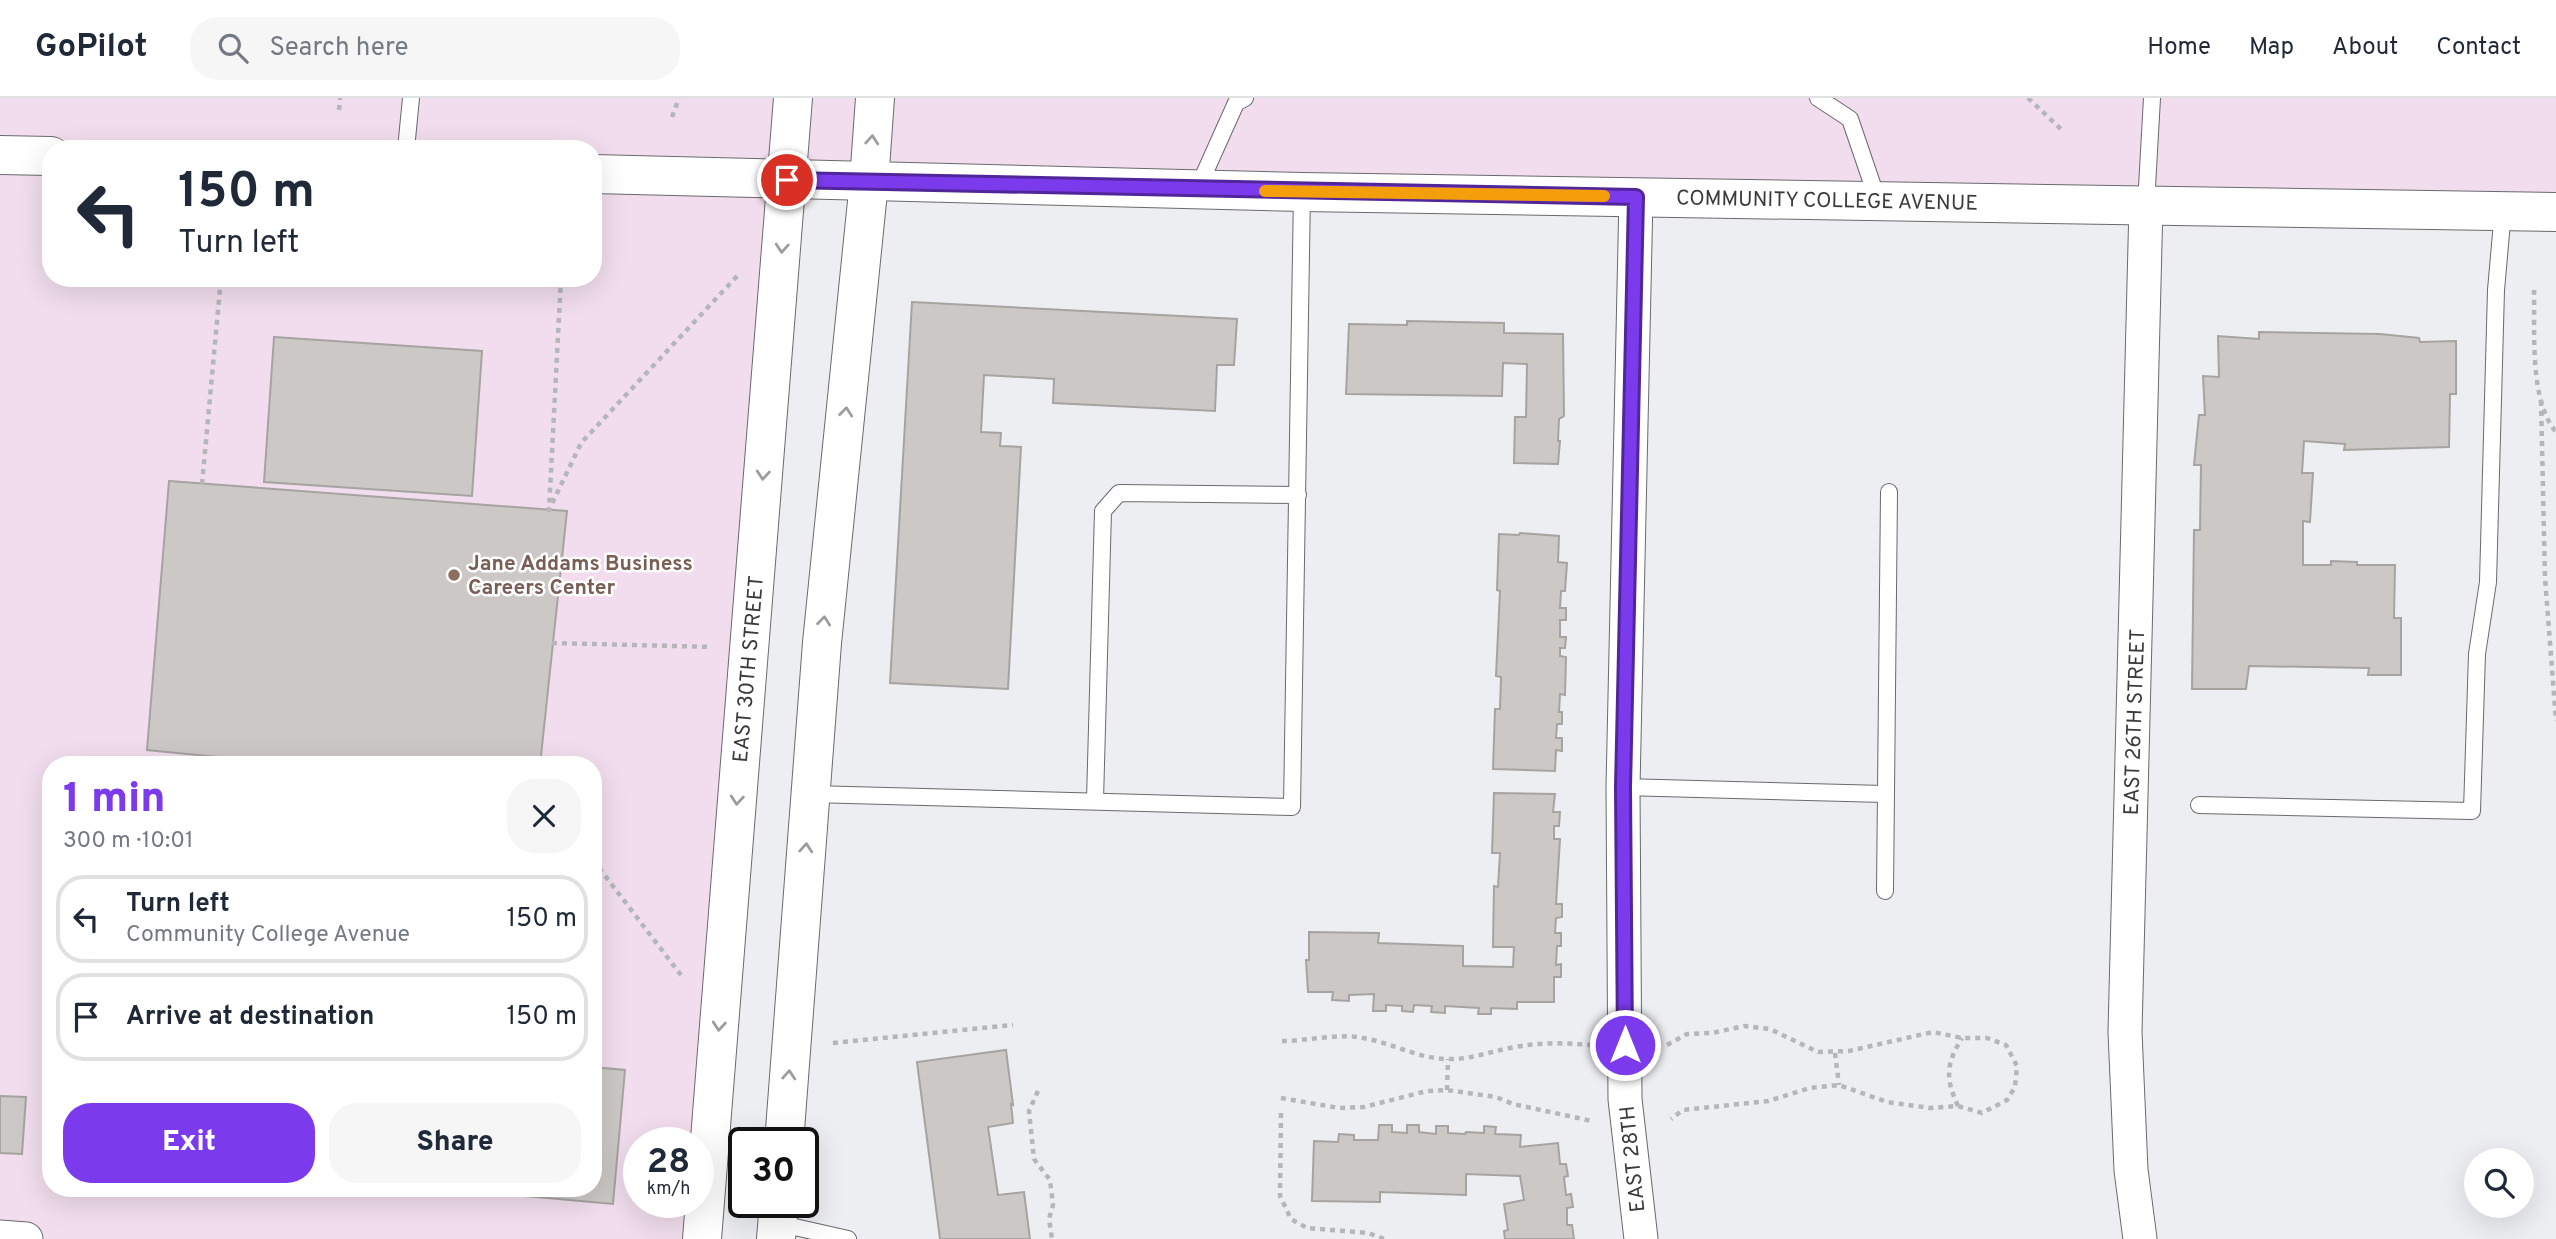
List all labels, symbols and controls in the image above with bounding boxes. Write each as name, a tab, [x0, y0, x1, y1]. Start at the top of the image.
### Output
search box	[190, 17, 680, 80]
text: GoPilot	[35, 27, 148, 69]
icon: search	[214, 29, 252, 67]
text: Search here	[270, 32, 408, 65]
text: Home	[2147, 33, 2211, 63]
text: Map	[2249, 33, 2294, 63]
text: About	[2332, 33, 2398, 63]
text: Contact	[2436, 33, 2521, 63]
one-way arrow	[864, 134, 879, 145]
pin	[757, 150, 817, 210]
icon: arrive	[768, 161, 806, 199]
text: 150 m	[178, 163, 315, 225]
icon: left	[63, 168, 154, 259]
street label: COMMUNITY COLLEGE AVENUE	[1676, 185, 1978, 218]
text: Turn left	[178, 224, 299, 264]
one-way arrow	[774, 243, 789, 254]
one-way arrow	[838, 406, 853, 418]
one-way arrow	[756, 470, 771, 481]
place label: Jane Addams Business Careers Center	[468, 551, 693, 602]
marker: Jane Addams Business Careers Center	[446, 567, 462, 583]
street label: EAST 30TH STREET	[728, 574, 771, 764]
one-way arrow	[817, 615, 832, 627]
street label: EAST 26TH STREET	[2119, 628, 2152, 816]
text: 1 min	[63, 774, 166, 827]
button: close	[507, 779, 581, 853]
one-way arrow	[730, 794, 745, 805]
text: 300 m · 10:01	[63, 827, 194, 856]
one-way arrow	[798, 842, 813, 853]
text: Turn left	[126, 888, 230, 921]
icon: left	[67, 900, 105, 938]
text: 150 m	[506, 903, 577, 936]
text: Community College Avenue	[126, 921, 410, 950]
icon: arrive	[67, 998, 105, 1036]
text: Arrive at destination	[126, 1001, 374, 1034]
text: 150 m	[506, 1001, 577, 1034]
position arrow	[1588, 1008, 1662, 1082]
one-way arrow	[712, 1021, 727, 1032]
one-way arrow	[781, 1069, 796, 1080]
button: Exit	[63, 1103, 315, 1183]
button: Share	[329, 1103, 581, 1183]
street label: EAST 28TH	[1614, 1104, 1653, 1213]
speed limit sign: 30	[728, 1127, 819, 1218]
text: 28	[647, 1141, 690, 1185]
map controls	[2464, 1148, 2534, 1218]
button: search	[2464, 1148, 2534, 1218]
text: km/h	[647, 1178, 690, 1201]

